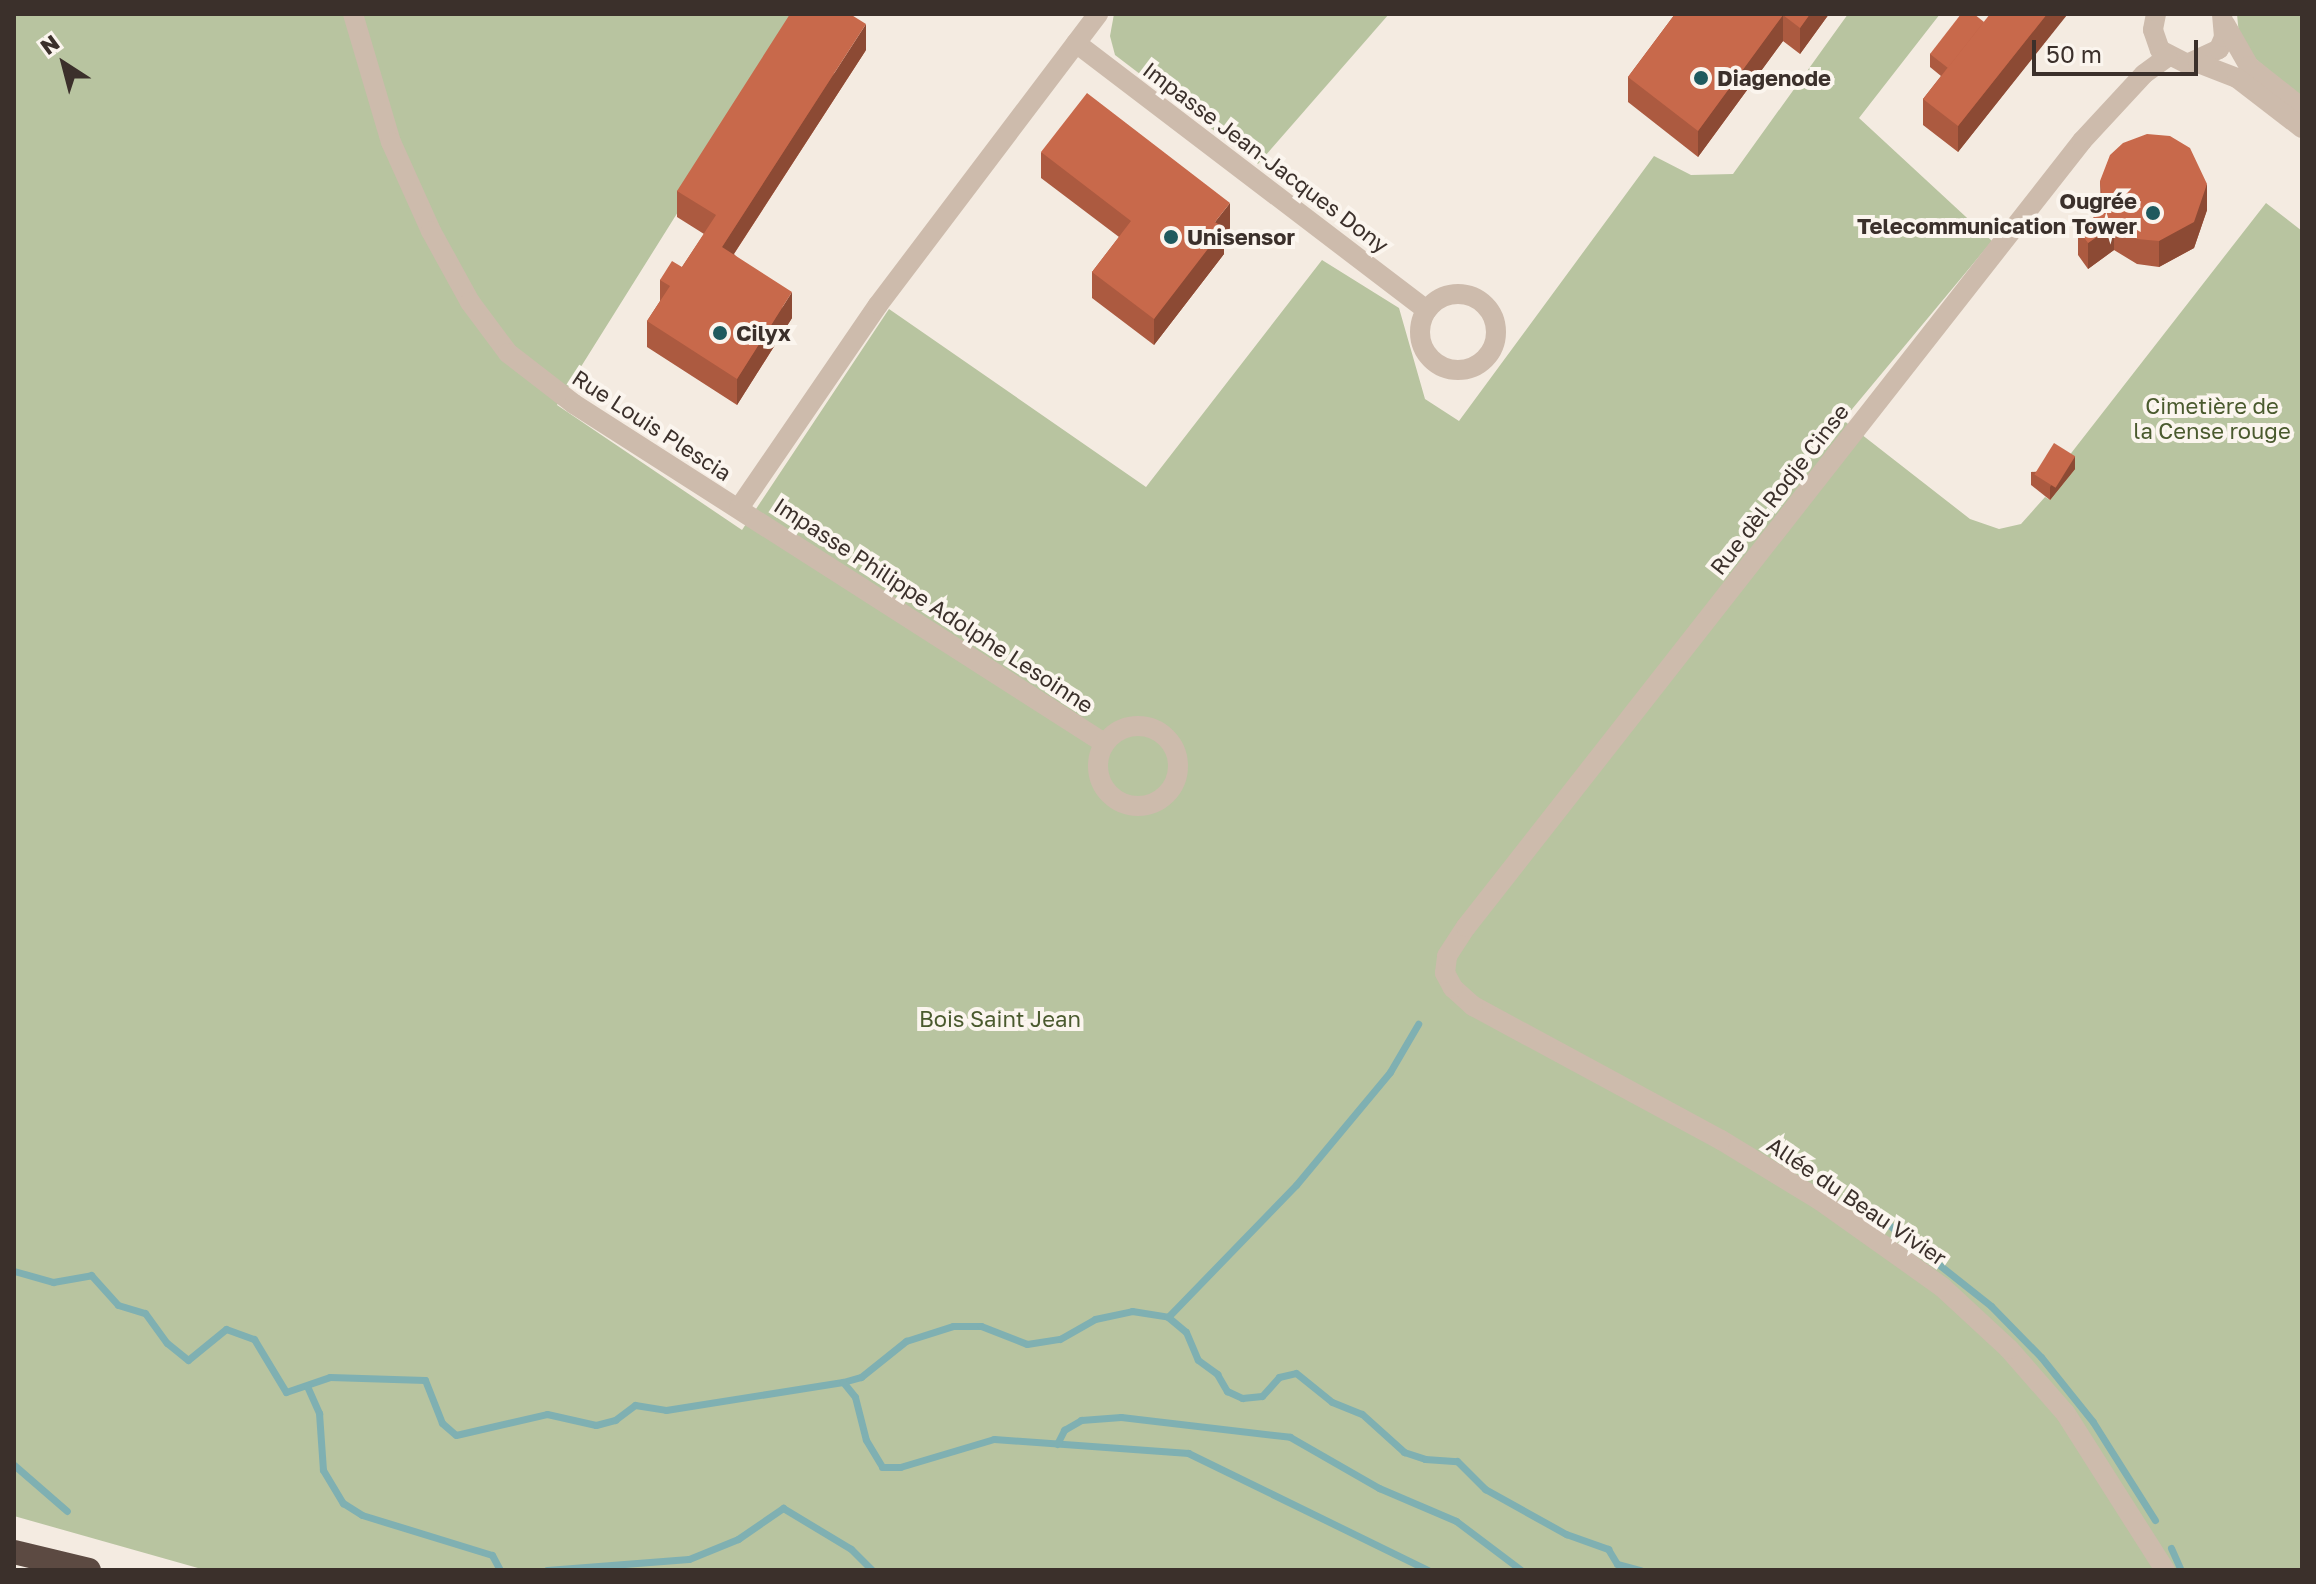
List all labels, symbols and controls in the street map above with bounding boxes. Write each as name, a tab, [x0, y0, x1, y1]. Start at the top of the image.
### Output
north arrow	[24, 24, 104, 104]
scale bar	[2036, 24, 2202, 74]
text: N	[35, 28, 64, 60]
text: 50 m	[2046, 39, 2102, 68]
street label: Impasse Jean-Jacques Dony	[1138, 56, 1394, 258]
place label: Diagenode	[1717, 65, 1831, 91]
marker: Diagenode	[1692, 69, 1710, 87]
place label: Ougrée Telecommunication Tower	[1857, 187, 2137, 238]
marker: Ougrée Telecommunication Tower	[2144, 204, 2162, 222]
place label: Unisensor	[1187, 224, 1295, 250]
marker: Unisensor	[1162, 228, 1180, 246]
place label: Cilyx	[736, 320, 791, 346]
marker: Cilyx	[711, 324, 729, 342]
street label: Rue Louis Plescia	[568, 364, 736, 486]
park label: Cimetière de la Cense rouge	[2133, 392, 2291, 444]
street label: Rue dèl Rodje Cinse	[1704, 398, 1854, 580]
street label: Impasse Philippe Adolphe Lesoinne	[769, 492, 1099, 718]
park label: Bois Saint Jean	[919, 1006, 1081, 1032]
street label: Allée du Beau Vivier	[1762, 1131, 1952, 1271]

